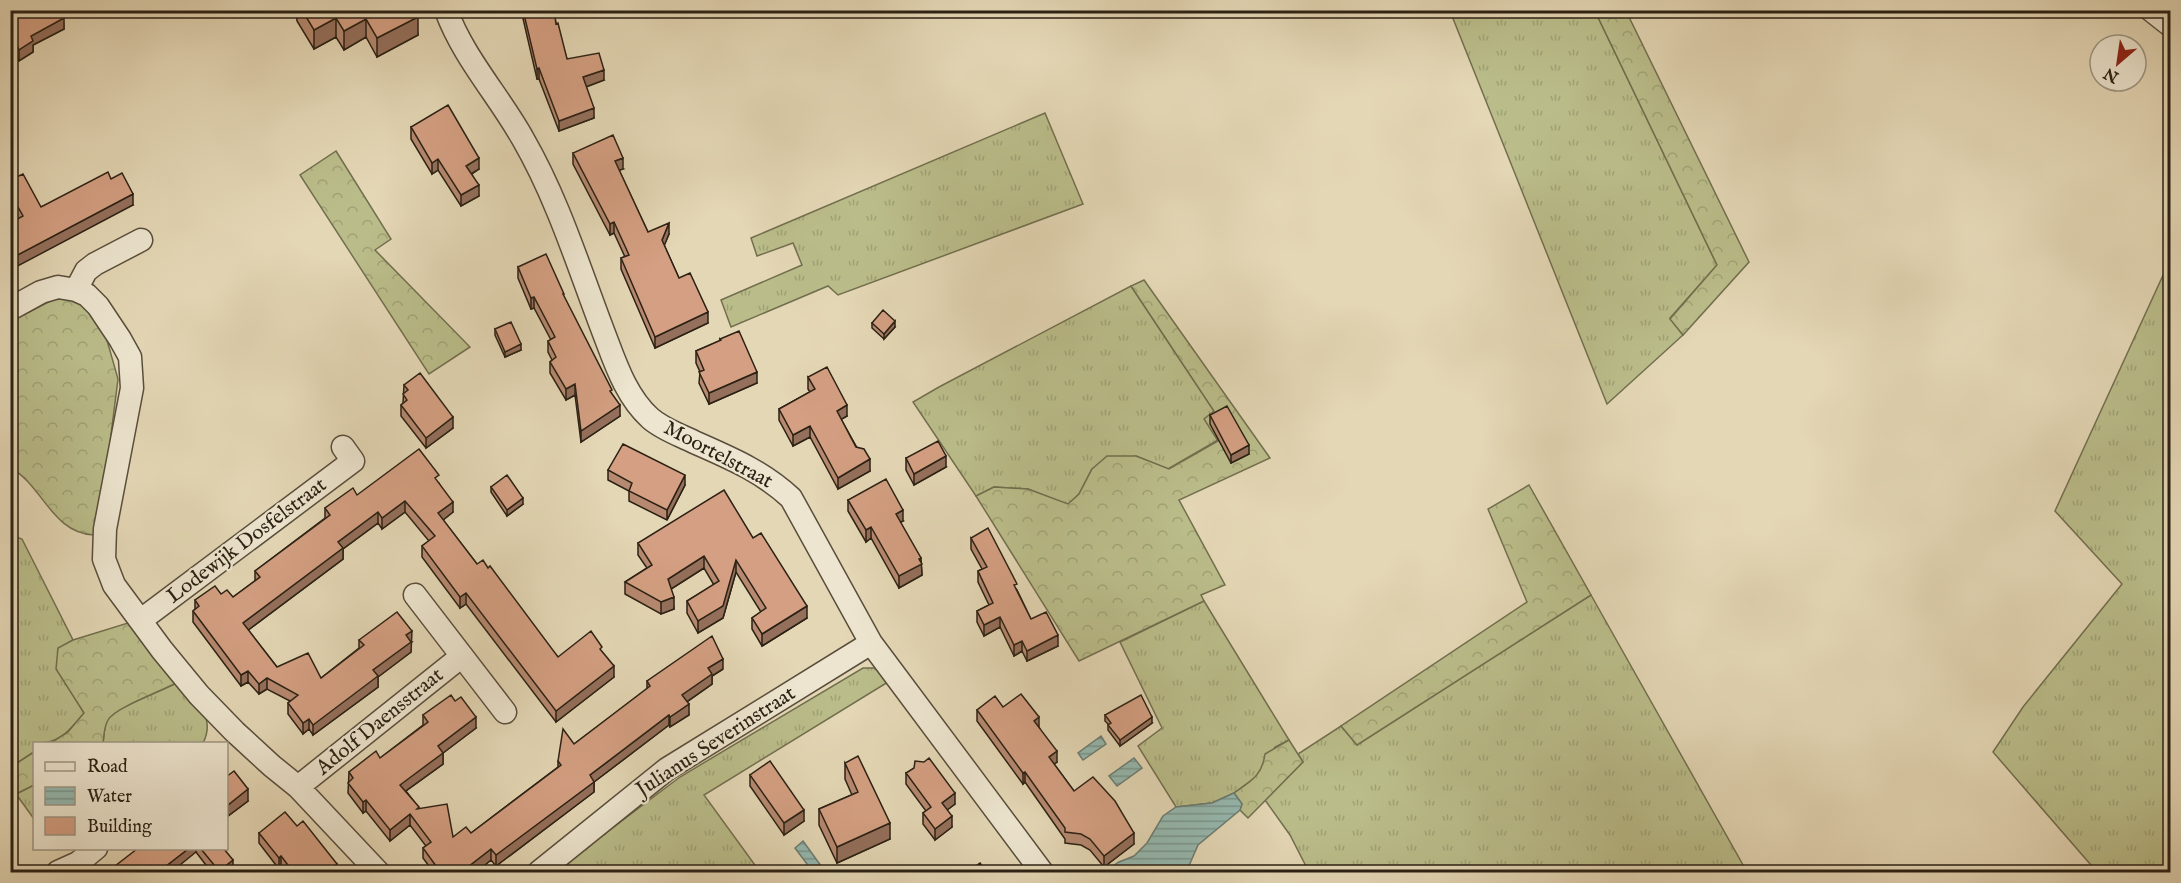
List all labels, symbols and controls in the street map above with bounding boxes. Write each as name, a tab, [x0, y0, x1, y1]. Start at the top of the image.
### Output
north arrow	[2088, 33, 2148, 93]
text: N	[2101, 62, 2123, 87]
street label: Moortelstraat	[659, 415, 777, 495]
street label: Lodewijk Dosfelstraat	[162, 472, 332, 610]
street label: Adolf Daensstraat	[310, 662, 449, 782]
street label: Julianus Severinstraat	[630, 680, 801, 805]
legend	[33, 742, 228, 850]
text: Road	[87, 756, 128, 779]
text: Water	[87, 786, 132, 809]
text: Building	[87, 816, 152, 839]

